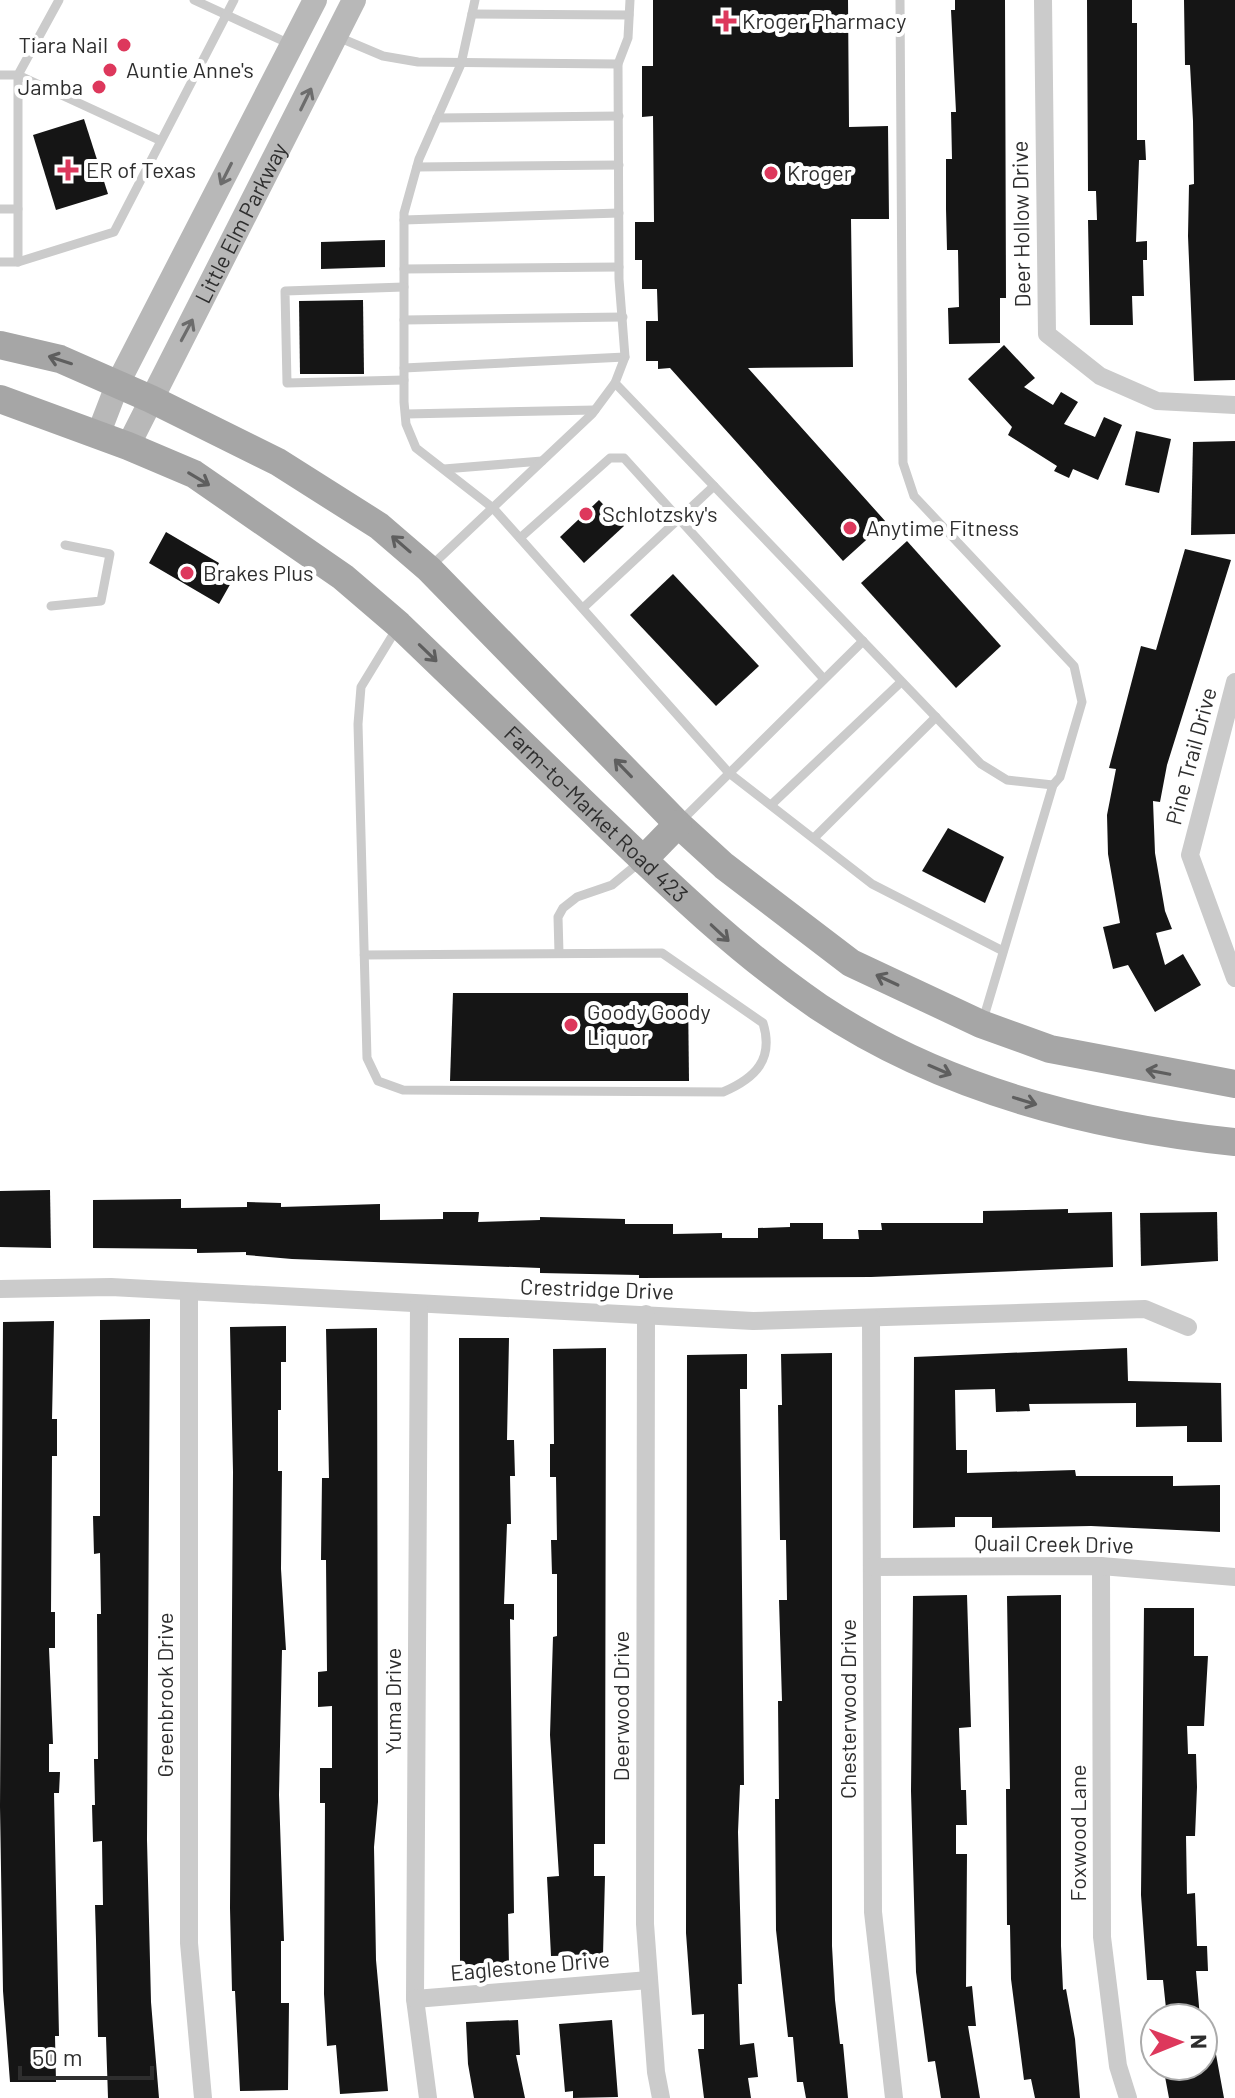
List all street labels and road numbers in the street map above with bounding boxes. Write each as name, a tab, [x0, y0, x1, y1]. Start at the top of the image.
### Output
street label: Little Elm Parkway	[189, 138, 292, 307]
street label: Deer Hollow Drive	[1006, 140, 1034, 308]
street label: Pine Trail Drive	[1159, 684, 1221, 827]
street label: Farm-to-Market Road 423	[500, 720, 694, 907]
street label: Crestridge Drive	[520, 1272, 674, 1304]
street label: Quail Creek Drive	[974, 1529, 1134, 1557]
street label: Greenbrook Drive	[151, 1612, 177, 1778]
street label: Chesterwood Drive	[834, 1619, 860, 1799]
street label: Deerwood Drive	[607, 1631, 633, 1781]
street label: Yuma Drive	[379, 1648, 405, 1754]
street label: Foxwood Lane	[1064, 1765, 1090, 1901]
street label: Eaglestone Drive	[449, 1945, 611, 1985]

